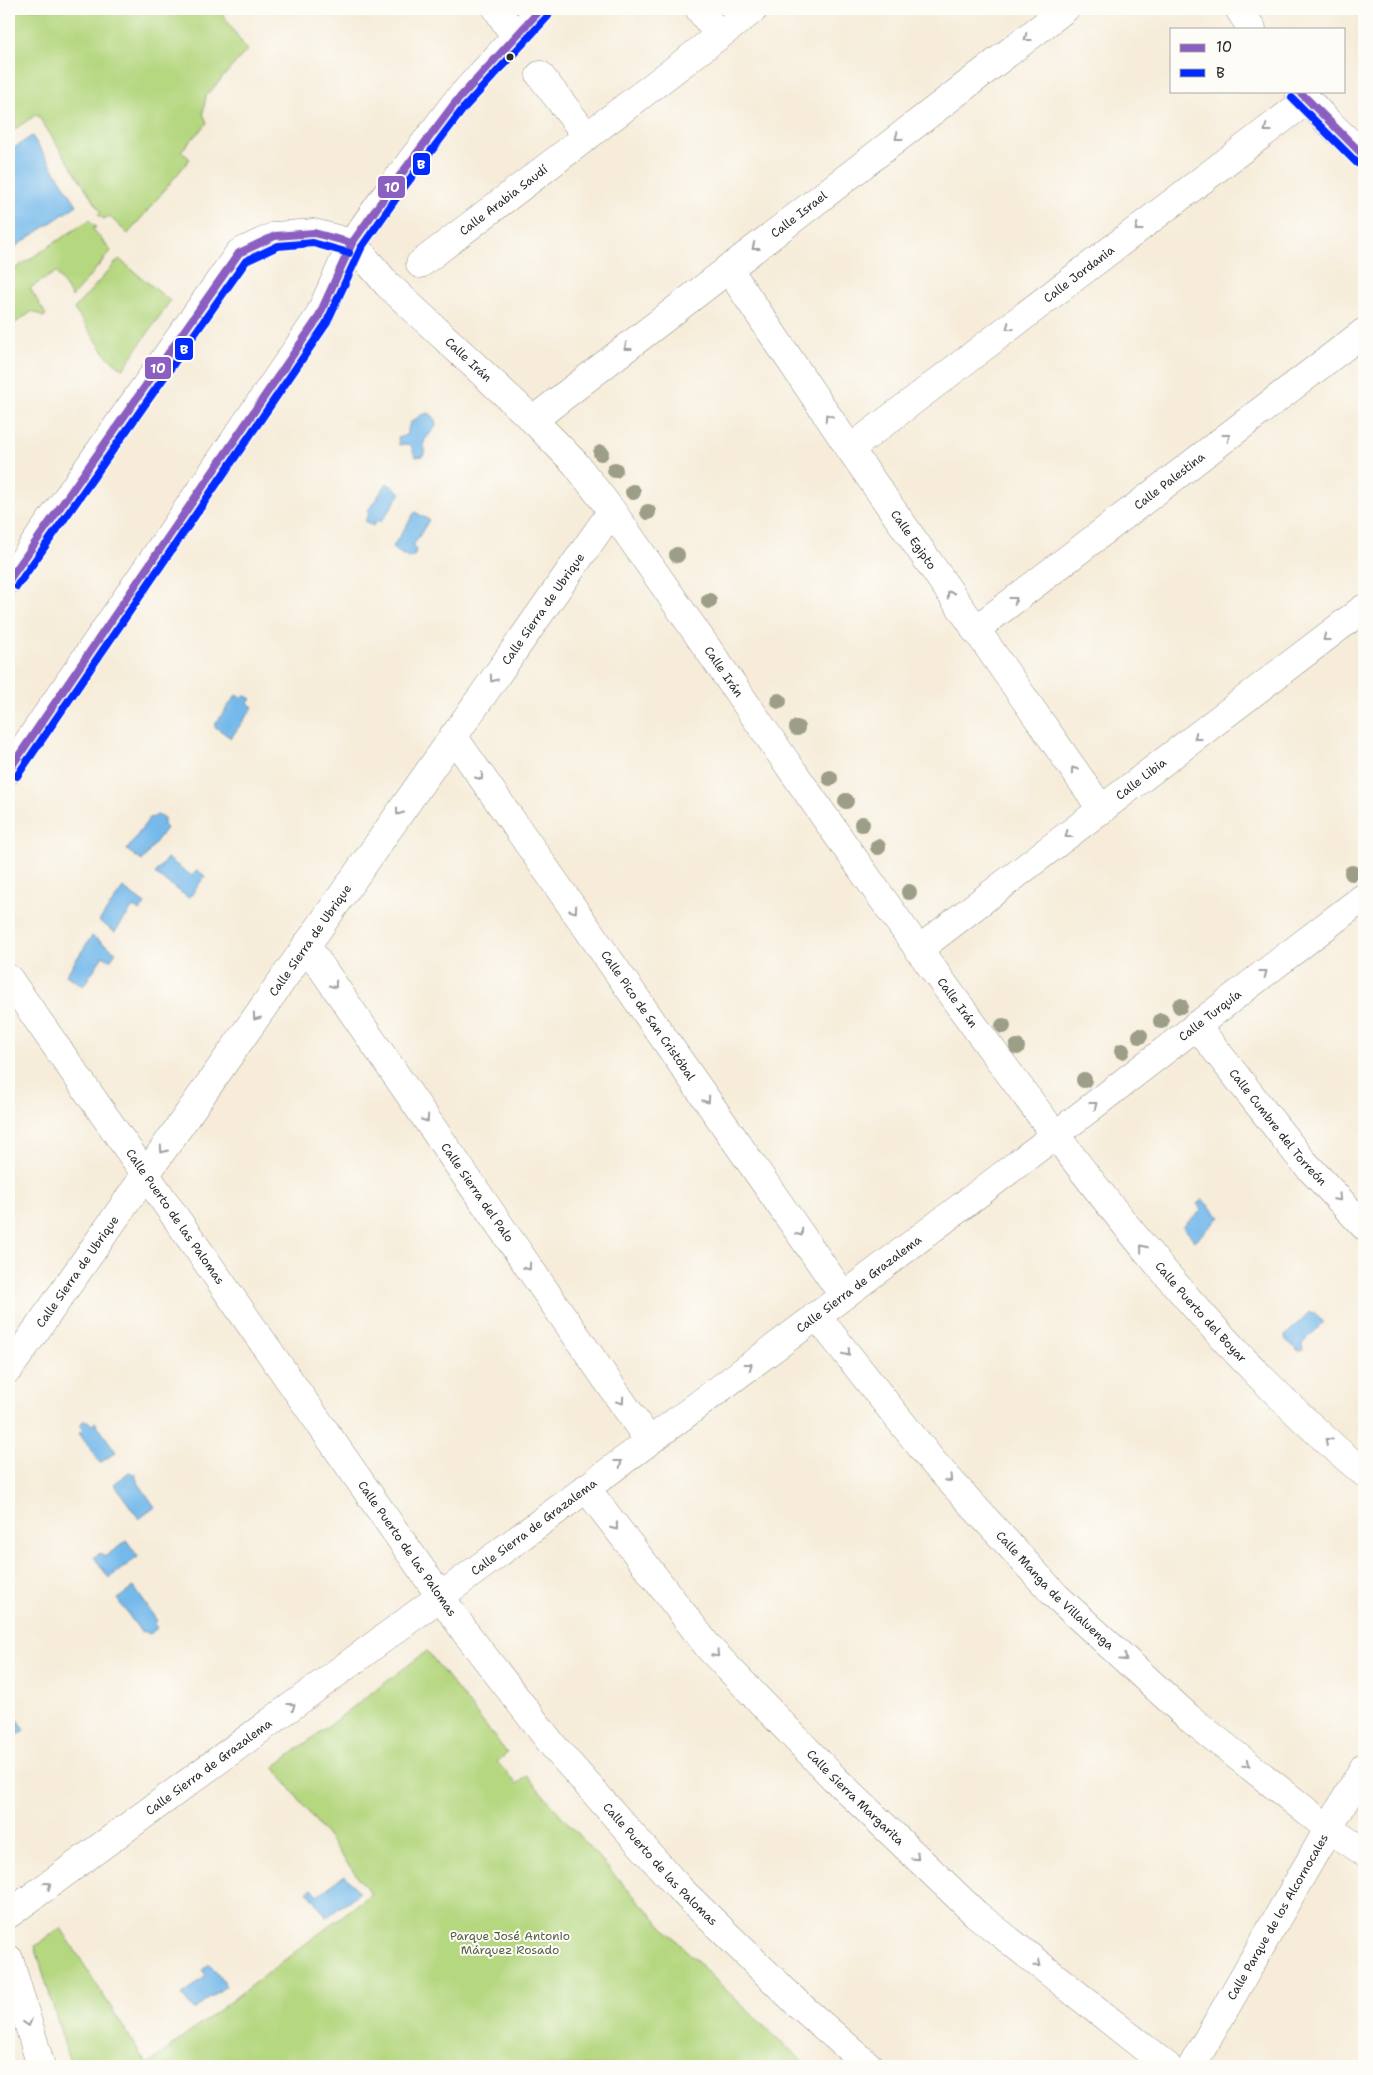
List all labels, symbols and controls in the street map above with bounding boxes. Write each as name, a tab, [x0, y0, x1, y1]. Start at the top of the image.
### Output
legend	[1170, 28, 1346, 92]
one-way arrow	[1024, 33, 1033, 41]
text: 10	[1216, 37, 1232, 57]
unlabelled marker	[505, 52, 515, 62]
text: B	[1216, 63, 1225, 83]
one-way arrow	[1264, 124, 1273, 132]
one-way arrow	[895, 132, 904, 140]
line badge: B	[412, 152, 431, 176]
text: B	[417, 155, 426, 173]
street label: Calle Arabia Saudí	[456, 161, 551, 239]
line badge: 10	[377, 175, 406, 199]
text: 10	[384, 178, 400, 196]
street label: Calle Israel	[767, 187, 831, 241]
one-way arrow	[1134, 222, 1144, 231]
one-way arrow	[751, 241, 761, 250]
street label: Calle Jordania	[1040, 242, 1118, 306]
one-way arrow	[1005, 321, 1015, 330]
street label: Calle Irán	[441, 334, 495, 386]
line badge: B	[174, 337, 194, 361]
text: B	[180, 340, 189, 358]
one-way arrow	[623, 341, 632, 350]
line badge: 10	[144, 356, 172, 380]
text: 10	[150, 359, 166, 377]
one-way arrow	[825, 413, 834, 422]
one-way arrow	[1221, 435, 1230, 443]
street label: Calle Palestina	[1131, 448, 1209, 513]
street label: Calle Egipto	[887, 507, 940, 573]
street label: Calle Sierra de Ubrique	[498, 550, 588, 668]
one-way arrow	[947, 590, 956, 599]
one-way arrow	[1008, 597, 1018, 606]
one-way arrow	[1323, 632, 1332, 640]
street label: Calle Irán	[700, 643, 747, 700]
one-way arrow	[490, 673, 499, 683]
one-way arrow	[1194, 731, 1203, 739]
street label: Calle Libia	[1112, 754, 1170, 804]
one-way arrow	[1071, 766, 1080, 776]
one-way arrow	[474, 771, 483, 780]
one-way arrow	[396, 806, 405, 816]
one-way arrow	[1065, 830, 1074, 838]
street label: Calle Sierra de Ubrique	[265, 881, 355, 999]
one-way arrow	[568, 904, 577, 914]
street label: Calle Pico de San Cristóbal	[597, 948, 699, 1084]
one-way arrow	[1258, 971, 1267, 979]
street label: Calle Irán	[934, 974, 981, 1031]
one-way arrow	[328, 979, 337, 989]
street label: Calle Turquía	[1175, 986, 1245, 1045]
one-way arrow	[253, 1011, 262, 1021]
street label: Calle Cumbre del Torreón	[1225, 1066, 1330, 1189]
one-way arrow	[701, 1094, 710, 1104]
one-way arrow	[1088, 1102, 1097, 1110]
one-way arrow	[420, 1113, 429, 1122]
street label: Calle Sierra del Palo	[437, 1140, 517, 1245]
one-way arrow	[160, 1144, 169, 1154]
street label: Calle Puerto de las Palomas	[122, 1146, 228, 1288]
one-way arrow	[1332, 1192, 1341, 1201]
street label: Calle Sierra de Ubrique	[33, 1212, 122, 1331]
one-way arrow	[794, 1227, 803, 1237]
street label: Calle Sierra de Grazalema	[793, 1231, 925, 1337]
one-way arrow	[1141, 1245, 1149, 1254]
street label: Calle Puerto del Boyar	[1151, 1258, 1250, 1366]
one-way arrow	[522, 1261, 531, 1271]
one-way arrow	[841, 1347, 849, 1356]
one-way arrow	[743, 1363, 752, 1371]
one-way arrow	[614, 1395, 624, 1404]
one-way arrow	[1325, 1438, 1334, 1447]
one-way arrow	[613, 1460, 623, 1469]
one-way arrow	[943, 1474, 952, 1483]
street label: Calle Sierra de Grazalema	[468, 1475, 600, 1579]
street label: Calle Puerto de las Palomas	[354, 1478, 460, 1620]
one-way arrow	[610, 1521, 619, 1530]
street label: Calle Manga de Villaluenga	[992, 1528, 1118, 1653]
one-way arrow	[710, 1649, 719, 1658]
one-way arrow	[1118, 1652, 1127, 1661]
one-way arrow	[286, 1703, 296, 1712]
street label: Calle Sierra de Grazalema	[143, 1715, 276, 1819]
street label: Calle Sierra Margarita	[803, 1746, 908, 1849]
one-way arrow	[1241, 1758, 1250, 1766]
street label: Calle Puerto de las Palomas	[599, 1799, 721, 1929]
street label: Calle Parque de los Alcornocales	[1224, 1831, 1332, 2003]
one-way arrow	[911, 1851, 920, 1860]
one-way arrow	[42, 1882, 52, 1891]
park label: Parque José Antonio Márquez Rosado	[450, 1928, 570, 1958]
one-way arrow	[1033, 1958, 1042, 1967]
one-way arrow	[22, 2018, 32, 2026]

